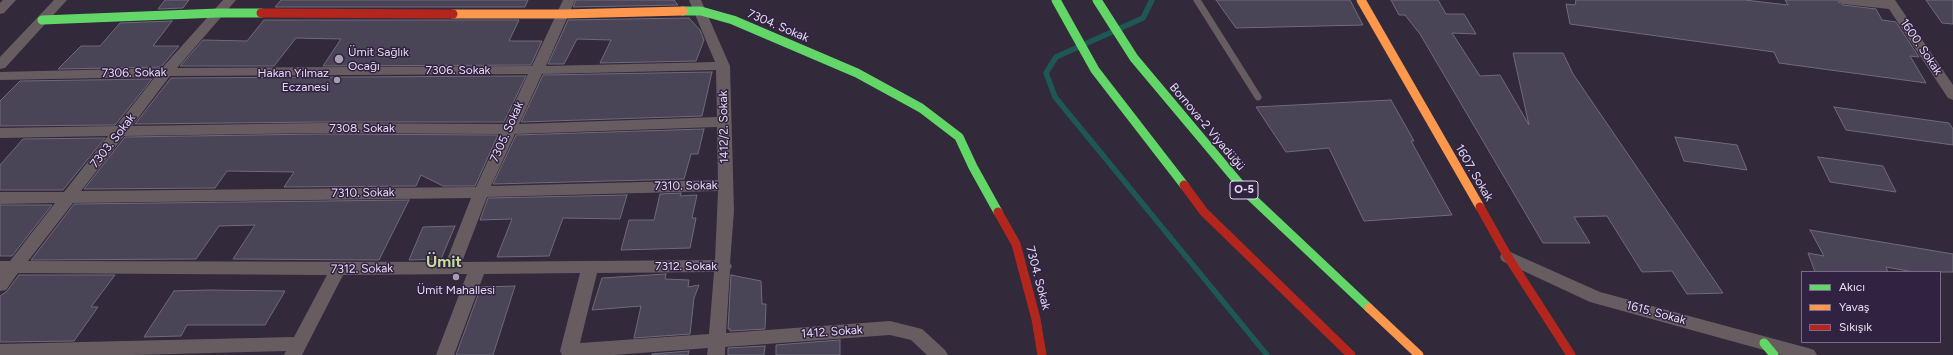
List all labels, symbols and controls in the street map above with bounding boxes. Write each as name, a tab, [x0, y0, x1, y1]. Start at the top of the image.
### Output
street label: 7304. Sokak	[745, 7, 811, 45]
street label: 1600. Sokak	[1897, 16, 1945, 78]
place label: Ümit Sağlık Ocağı	[348, 45, 409, 73]
marker: Ümit Sağlık Ocağı	[333, 53, 345, 65]
street label: 7306. Sokak	[426, 63, 490, 77]
street label: 7306. Sokak	[101, 65, 167, 81]
place label: Hakan Yılmaz Eczanesi	[258, 66, 329, 94]
marker: Hakan Yılmaz Eczanesi	[332, 75, 342, 85]
street label: Bornova-2 Viyadüğü	[1166, 80, 1248, 174]
street label: 1412/2. Sokak	[716, 90, 732, 164]
street label: 7305. Sokak	[487, 99, 527, 165]
street label: 7303. Sokak	[87, 111, 139, 171]
street label: 7308. Sokak	[329, 121, 395, 135]
street label: 1607. Sokak	[1452, 142, 1496, 204]
street label: 7310. Sokak	[654, 178, 718, 194]
road number: O-5	[1230, 181, 1258, 199]
street label: 7310. Sokak	[331, 185, 395, 201]
street label: 7304. Sokak	[1023, 244, 1053, 312]
district label: Ümit	[426, 252, 462, 272]
street label: 7312. Sokak	[655, 259, 717, 273]
street label: 7312. Sokak	[331, 261, 393, 277]
legend	[1801, 271, 1941, 343]
marker: Ümit Mahallesi	[451, 272, 461, 282]
text: Akıcı	[1839, 280, 1865, 294]
place label: Ümit Mahallesi	[417, 283, 495, 297]
street label: 1615. Sokak	[1625, 298, 1687, 328]
text: Yavaş	[1839, 300, 1869, 314]
text: Sıkışık	[1839, 320, 1872, 334]
street label: 1412. Sokak	[801, 323, 863, 341]

